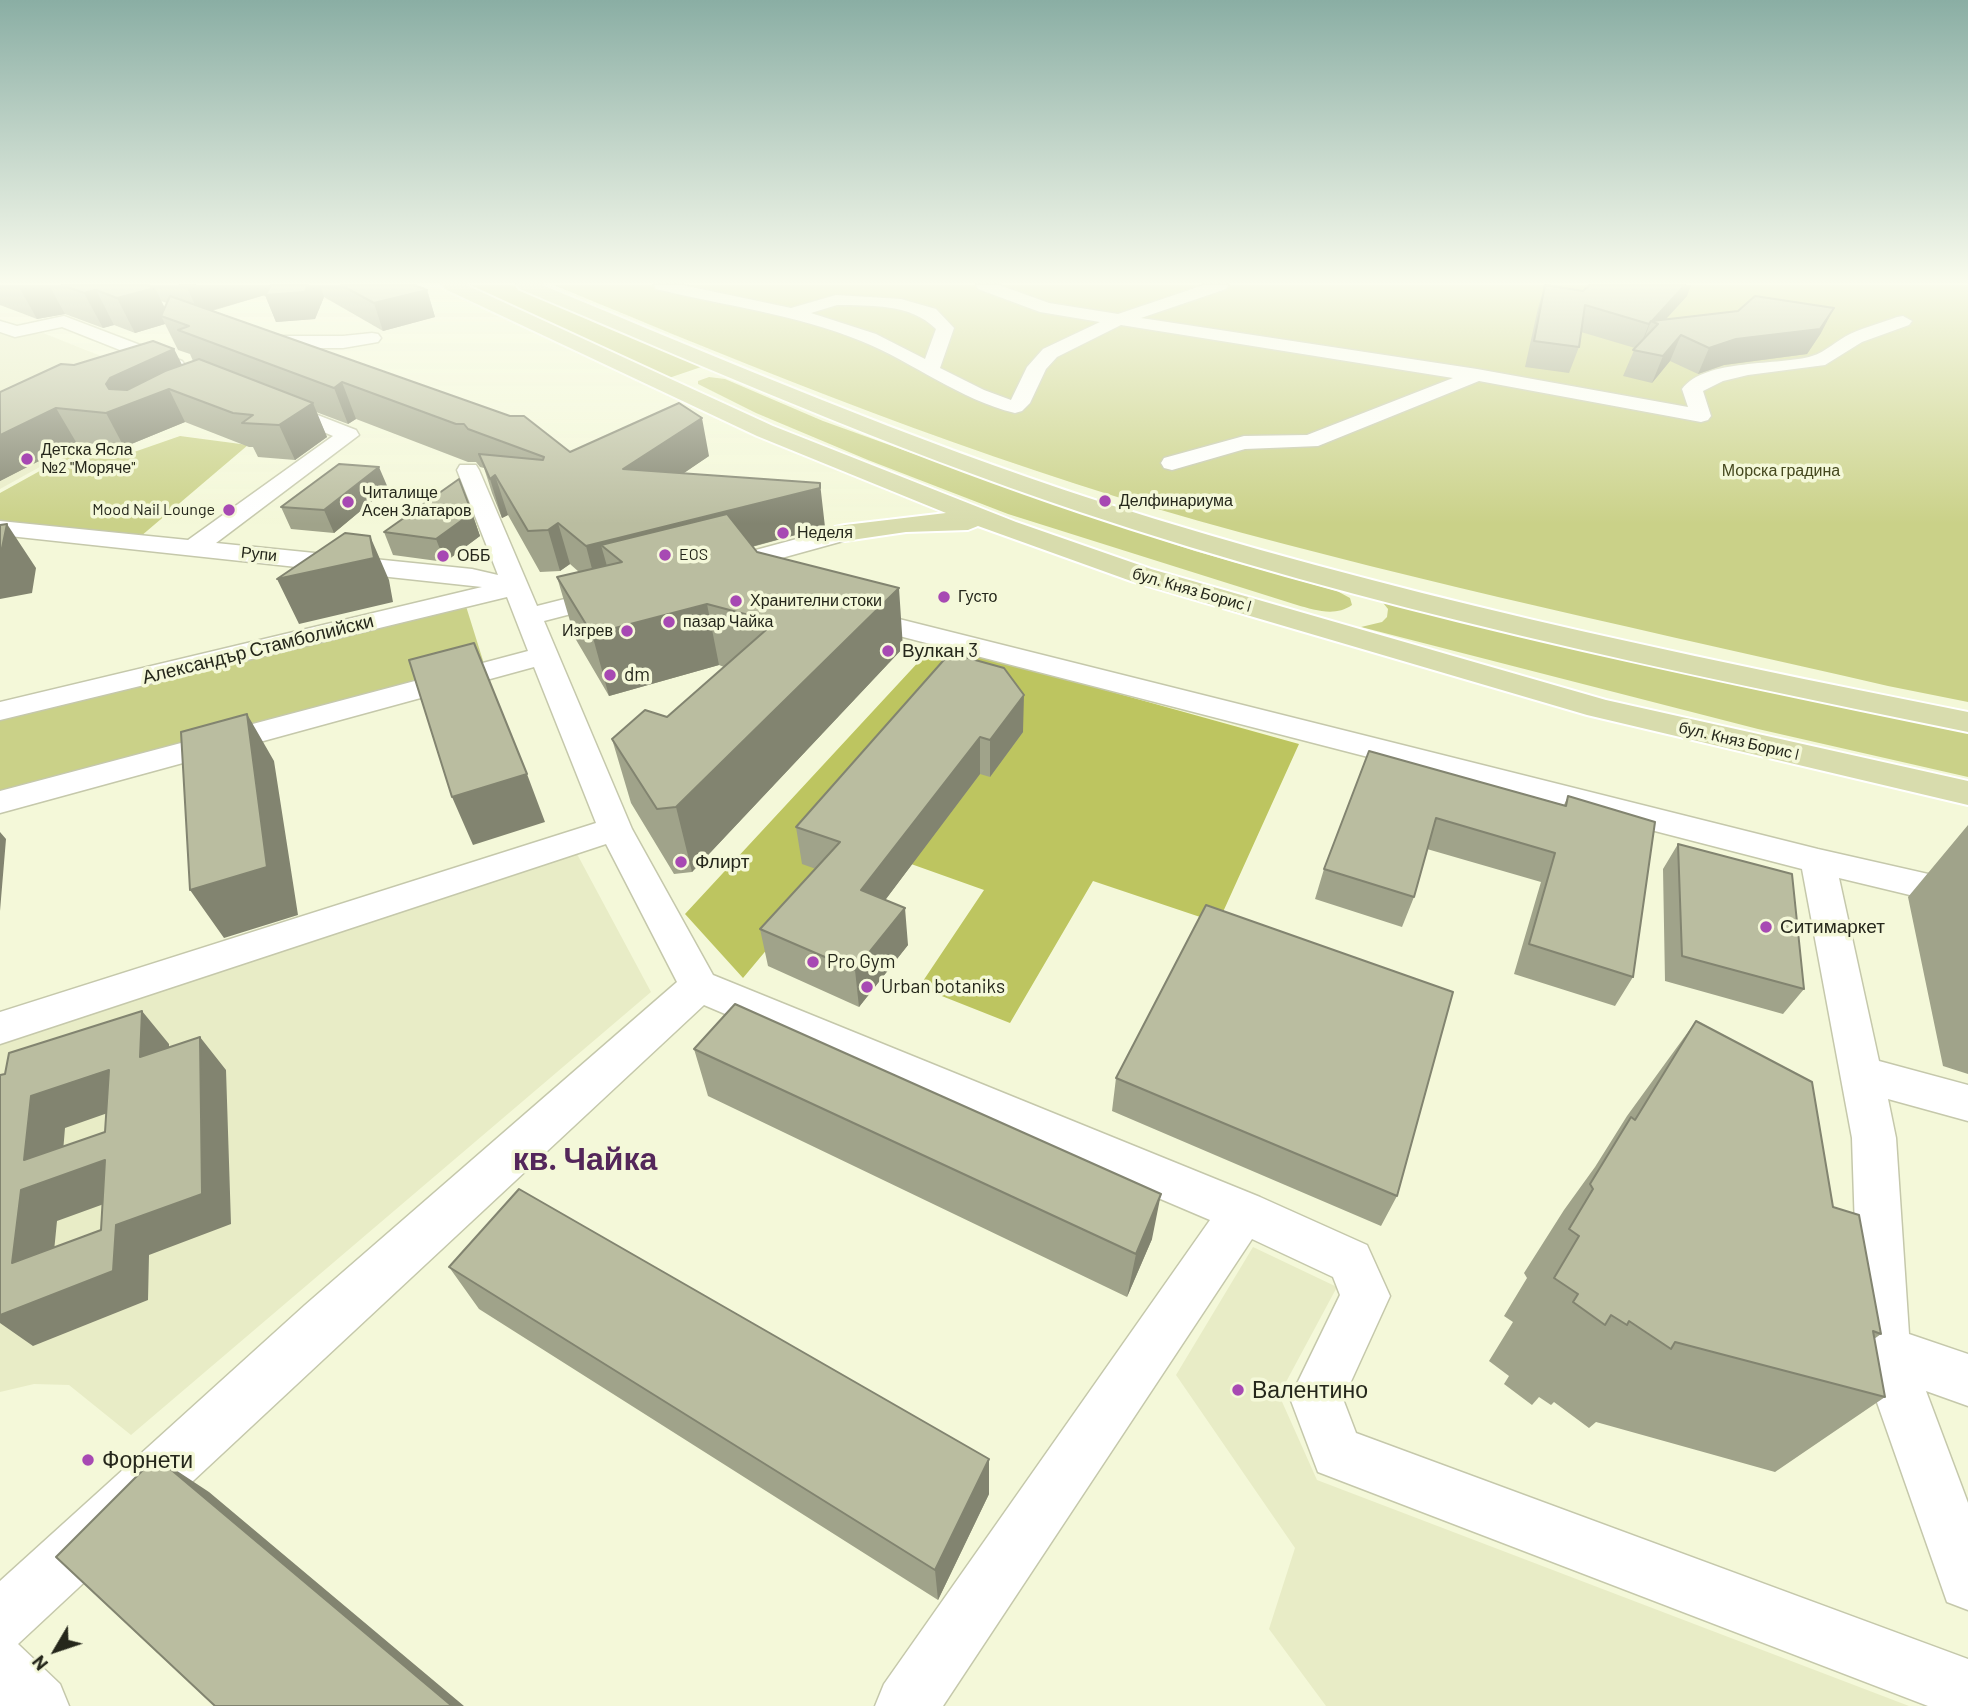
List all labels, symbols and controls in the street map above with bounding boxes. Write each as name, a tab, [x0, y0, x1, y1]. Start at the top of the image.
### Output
place label: Детска Ясла №2 "Моряче"	[41, 440, 135, 478]
marker: Детска Ясла №2 "Моряче"	[19, 451, 35, 467]
park label: Морска градина	[1722, 461, 1840, 481]
place label: Читалище Асен Златаров	[362, 483, 471, 521]
place label: Делфинариума	[1119, 491, 1233, 511]
marker: Делфинариума	[1097, 493, 1113, 509]
marker: Читалище Асен Златаров	[340, 494, 356, 510]
place label: Mood Nail Lounge	[92, 500, 215, 520]
marker: Mood Nail Lounge	[221, 502, 237, 518]
place label: Неделя	[797, 523, 853, 543]
marker: Неделя	[775, 525, 791, 541]
street label: Рупи	[240, 543, 278, 565]
place label: EOS	[679, 545, 708, 565]
place label: ОББ	[457, 546, 490, 566]
marker: EOS	[657, 547, 673, 563]
marker: ОББ	[435, 548, 451, 564]
street label: бул. Княз Борис I	[1130, 564, 1254, 616]
place label: Густо	[958, 587, 997, 607]
marker: Густо	[936, 589, 952, 605]
place label: Хранителни стоки	[750, 591, 882, 611]
marker: Хранителни стоки	[728, 593, 744, 609]
street label: Александър Стамболийски	[140, 609, 376, 689]
place label: пазар Чайка	[683, 612, 773, 632]
marker: пазар Чайка	[661, 614, 677, 630]
place label: Изгрев	[562, 621, 613, 641]
marker: Изгрев	[619, 623, 635, 639]
place label: Вулкан 3	[902, 640, 978, 662]
marker: Вулкан 3	[880, 643, 896, 659]
place label: dm	[624, 664, 650, 686]
marker: dm	[602, 667, 618, 683]
street label: бул. Княз Борис I	[1677, 718, 1801, 764]
place label: Флирт	[695, 851, 749, 873]
marker: Флирт	[673, 854, 689, 870]
place label: Ситимаркет	[1780, 916, 1885, 938]
marker: Ситимаркет	[1758, 919, 1774, 935]
place label: Pro Gym	[827, 951, 895, 973]
marker: Pro Gym	[805, 954, 821, 970]
place label: Urban botaniks	[881, 976, 1005, 998]
marker: Urban botaniks	[859, 979, 875, 995]
district label: кв. Чайка	[513, 1140, 657, 1178]
place label: Валентино	[1252, 1376, 1368, 1404]
marker: Валентино	[1230, 1382, 1246, 1398]
place label: Форнети	[102, 1446, 193, 1474]
marker: Форнети	[80, 1452, 96, 1468]
north arrow	[21, 1615, 91, 1685]
text: N	[26, 1651, 52, 1676]

